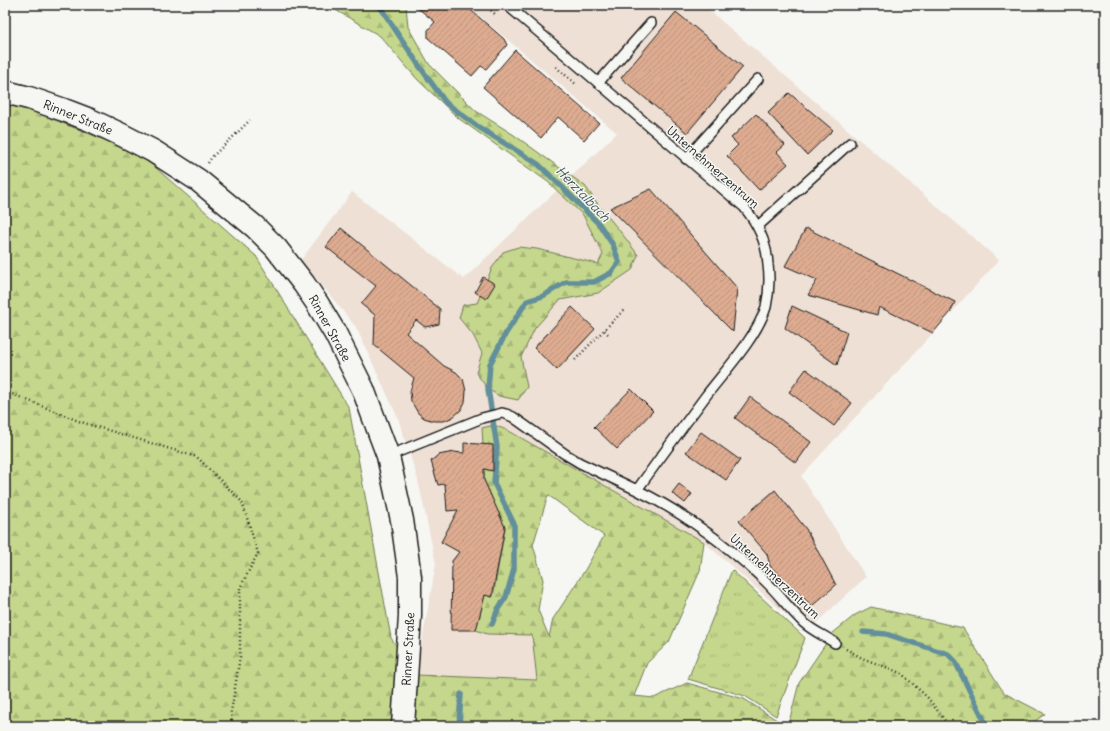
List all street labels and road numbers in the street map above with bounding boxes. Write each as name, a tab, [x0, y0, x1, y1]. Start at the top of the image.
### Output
street label: Rinner Straße	[41, 96, 115, 138]
street label: Unternehmerzentrum	[664, 123, 763, 212]
street label: Rinner Straße	[306, 292, 354, 364]
street label: Unternehmerzentrum	[727, 530, 824, 622]
street label: Rinner Straße	[399, 612, 417, 686]

